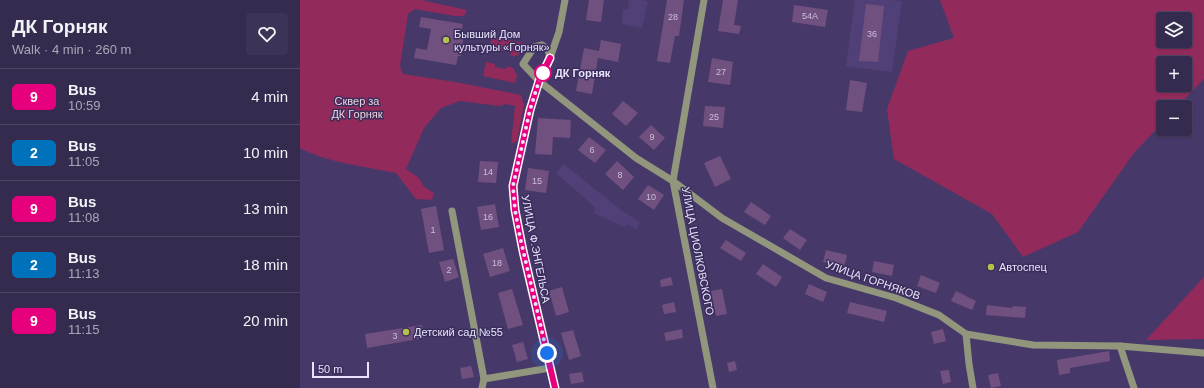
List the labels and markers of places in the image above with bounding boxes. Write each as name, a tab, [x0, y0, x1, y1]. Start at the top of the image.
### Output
place label: Бывший Дом культуры «Горняк»	[454, 28, 550, 53]
marker: Бывший Дом культуры «Горняк»	[441, 35, 451, 45]
marker: ДК Горняк	[534, 64, 552, 82]
place label: ДК Горняк	[555, 67, 611, 79]
place label: Автоспец	[999, 261, 1048, 273]
marker: Автоспец	[986, 262, 996, 272]
place label: Детский сад №55	[414, 326, 503, 338]
marker: Детский сад №55	[401, 327, 411, 337]

